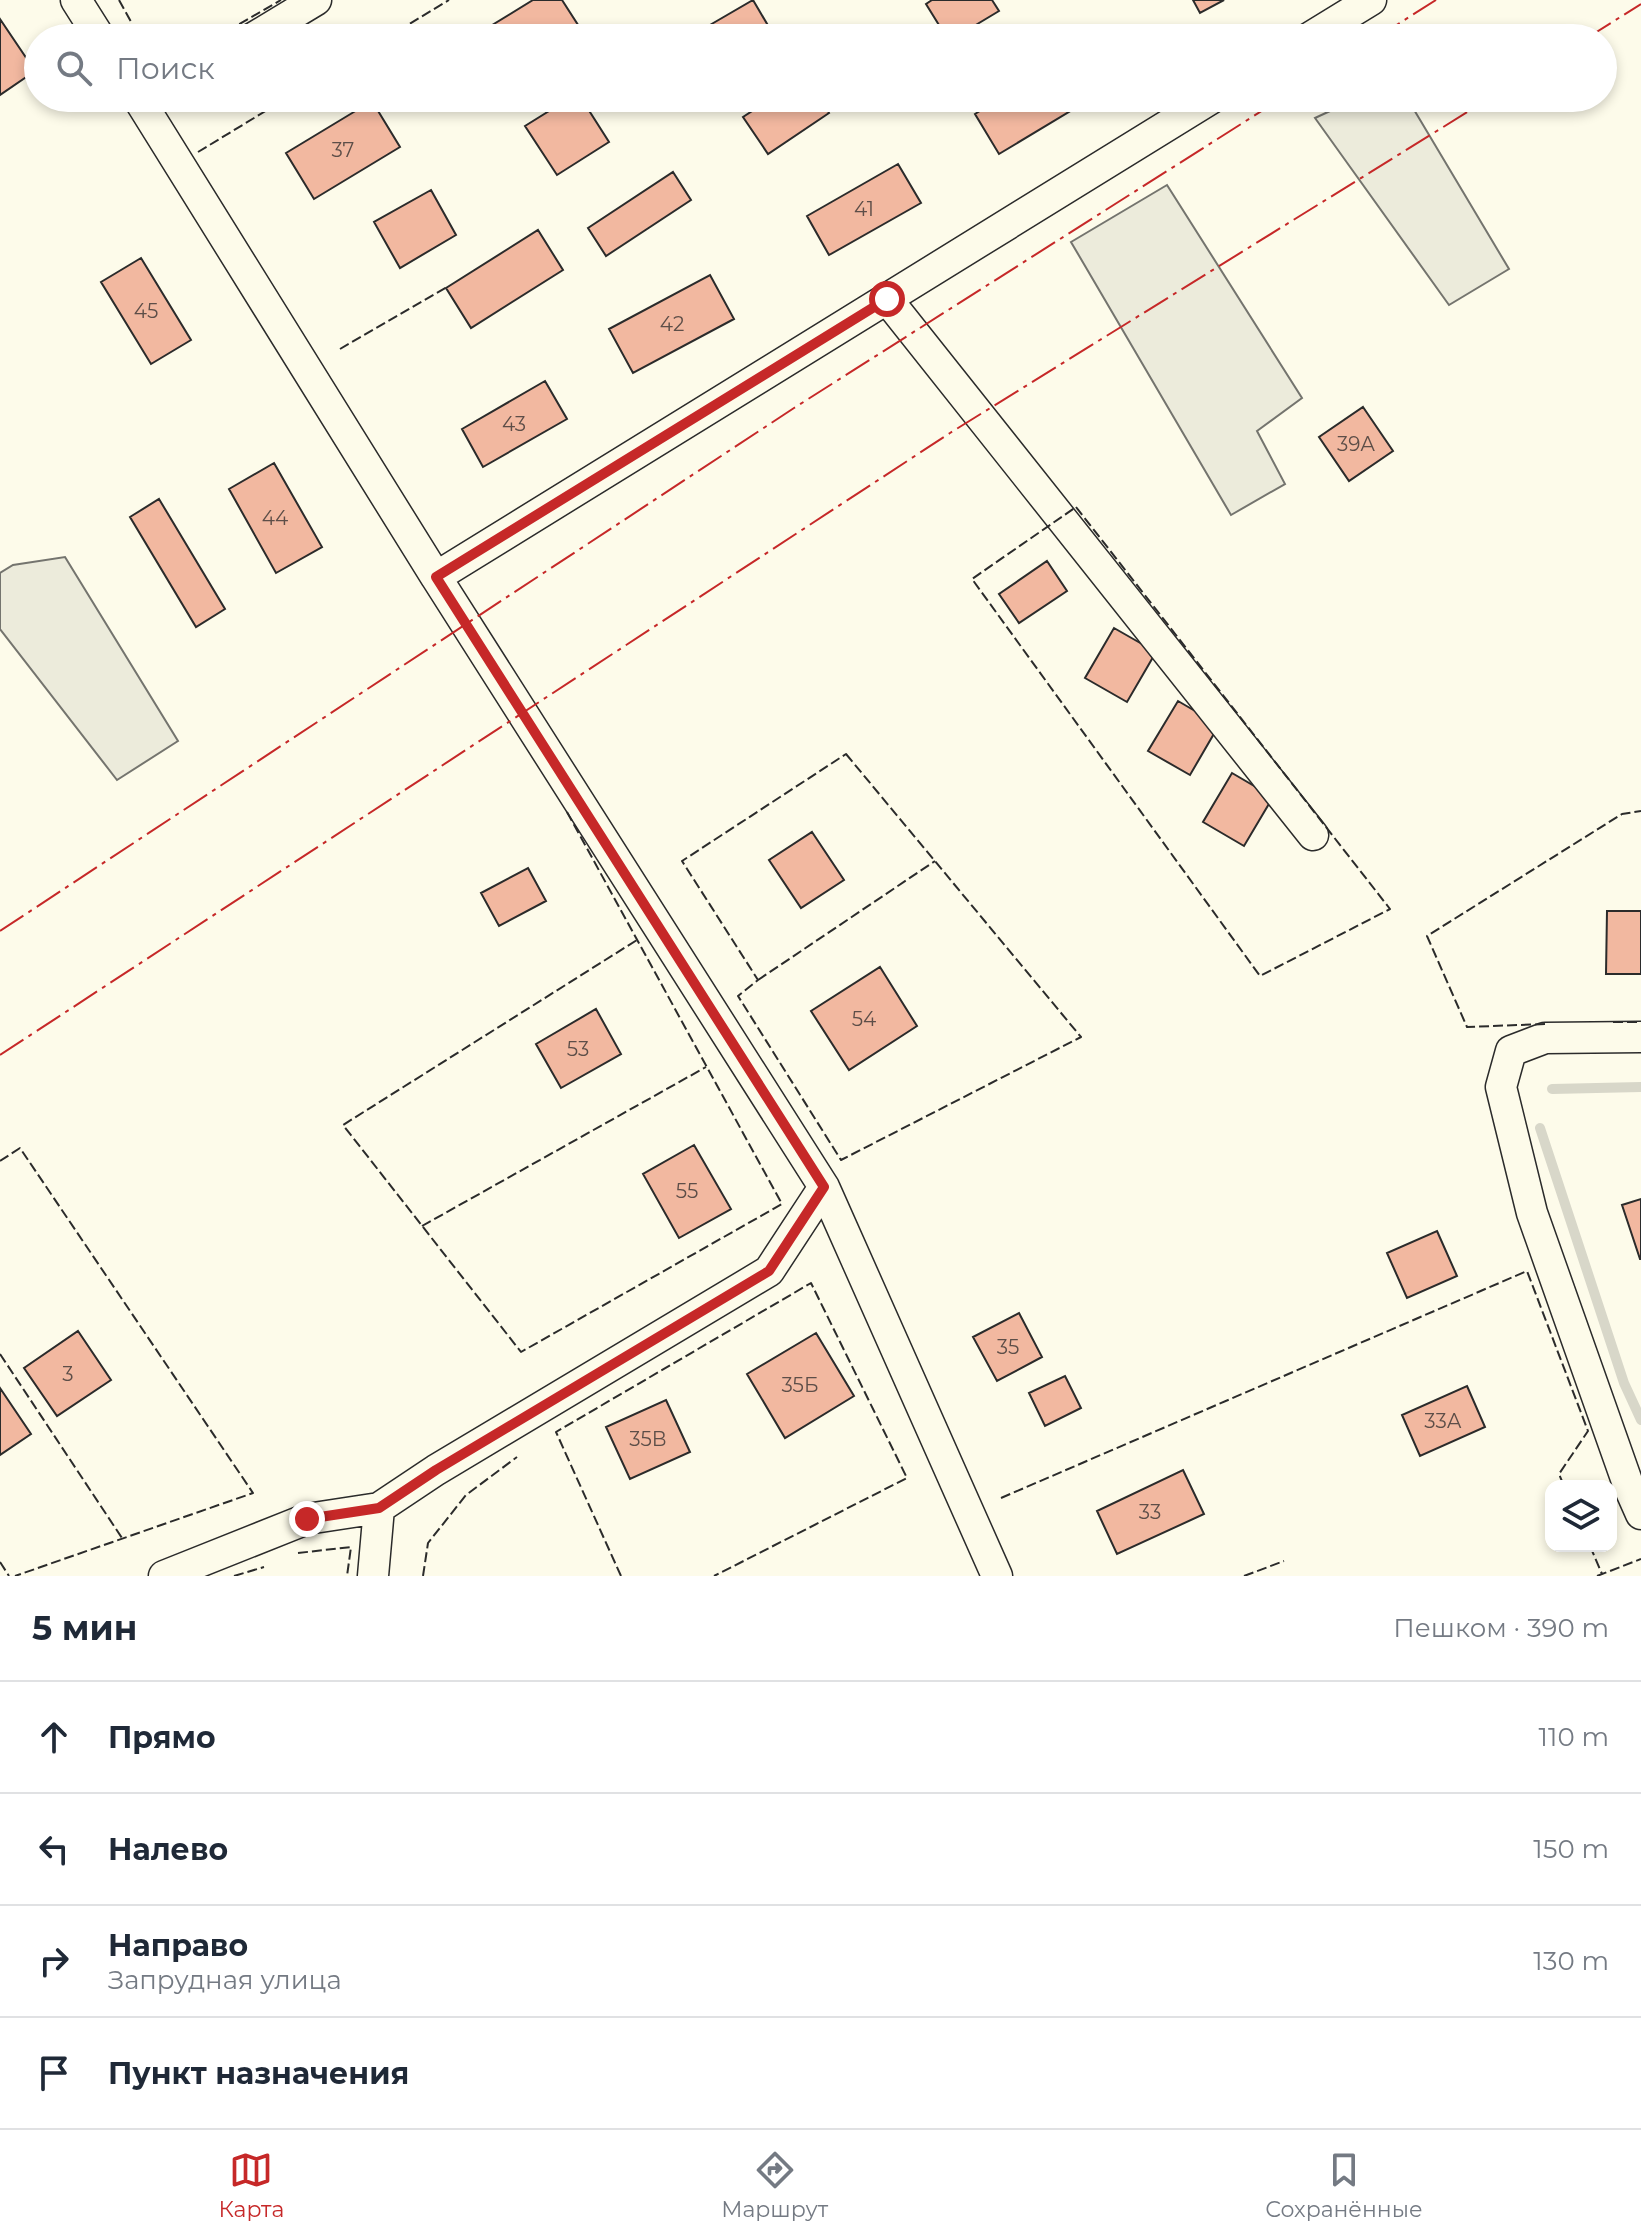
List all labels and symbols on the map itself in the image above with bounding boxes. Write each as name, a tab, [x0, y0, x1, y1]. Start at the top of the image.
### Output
house number: 37	[332, 138, 354, 162]
house number: 41	[854, 197, 874, 221]
route start	[869, 281, 905, 317]
house number: 45	[134, 299, 158, 323]
house number: 42	[660, 312, 684, 336]
house number: 43	[502, 412, 526, 436]
house number: 39А	[1337, 432, 1375, 456]
house number: 44	[262, 506, 288, 530]
house number: 54	[852, 1007, 876, 1031]
house number: 53	[567, 1037, 589, 1061]
house number: 55	[676, 1179, 698, 1203]
house number: 35	[997, 1335, 1019, 1359]
house number: 3	[62, 1362, 74, 1386]
house number: 35Б	[782, 1373, 818, 1397]
house number: 33А	[1424, 1409, 1462, 1433]
house number: 35В	[629, 1427, 667, 1451]
house number: 33	[1139, 1500, 1161, 1524]
route end	[289, 1501, 325, 1537]

